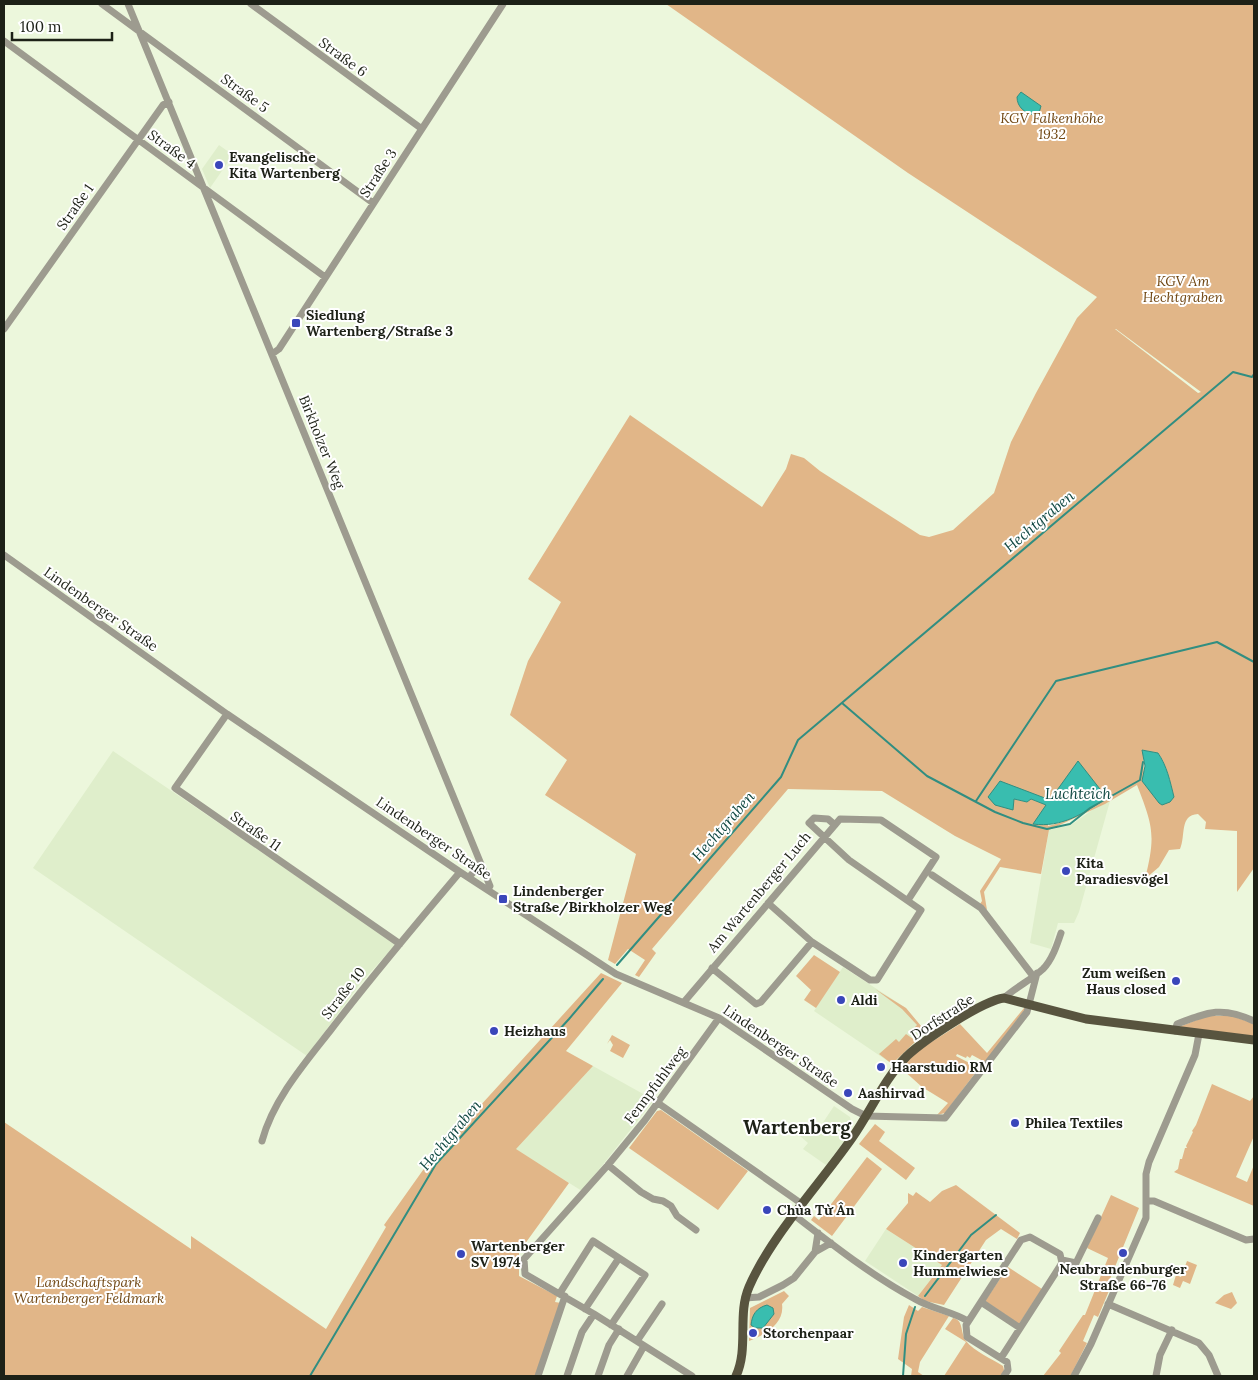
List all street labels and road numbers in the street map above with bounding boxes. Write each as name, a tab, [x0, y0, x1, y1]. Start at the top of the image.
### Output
street label: Straße 6	[315, 33, 371, 81]
street label: Straße 5	[217, 70, 273, 116]
street label: Straße 4	[145, 126, 200, 173]
street label: Straße 3	[355, 145, 401, 201]
street label: Straße 1	[53, 180, 97, 234]
street label: Birkholzer Weg	[295, 392, 349, 492]
street label: Lindenberger Straße	[40, 563, 162, 655]
street label: Lindenberger Straße	[373, 793, 495, 884]
street label: Straße 11	[227, 807, 285, 855]
street label: Am Wartenberger Luch	[703, 828, 815, 957]
street label: Straße 10	[317, 963, 369, 1023]
street label: Dorfstraße	[907, 990, 977, 1044]
street label: Lindenberger Straße	[720, 1001, 842, 1092]
street label: Fennpfuhlweg	[620, 1043, 690, 1127]

